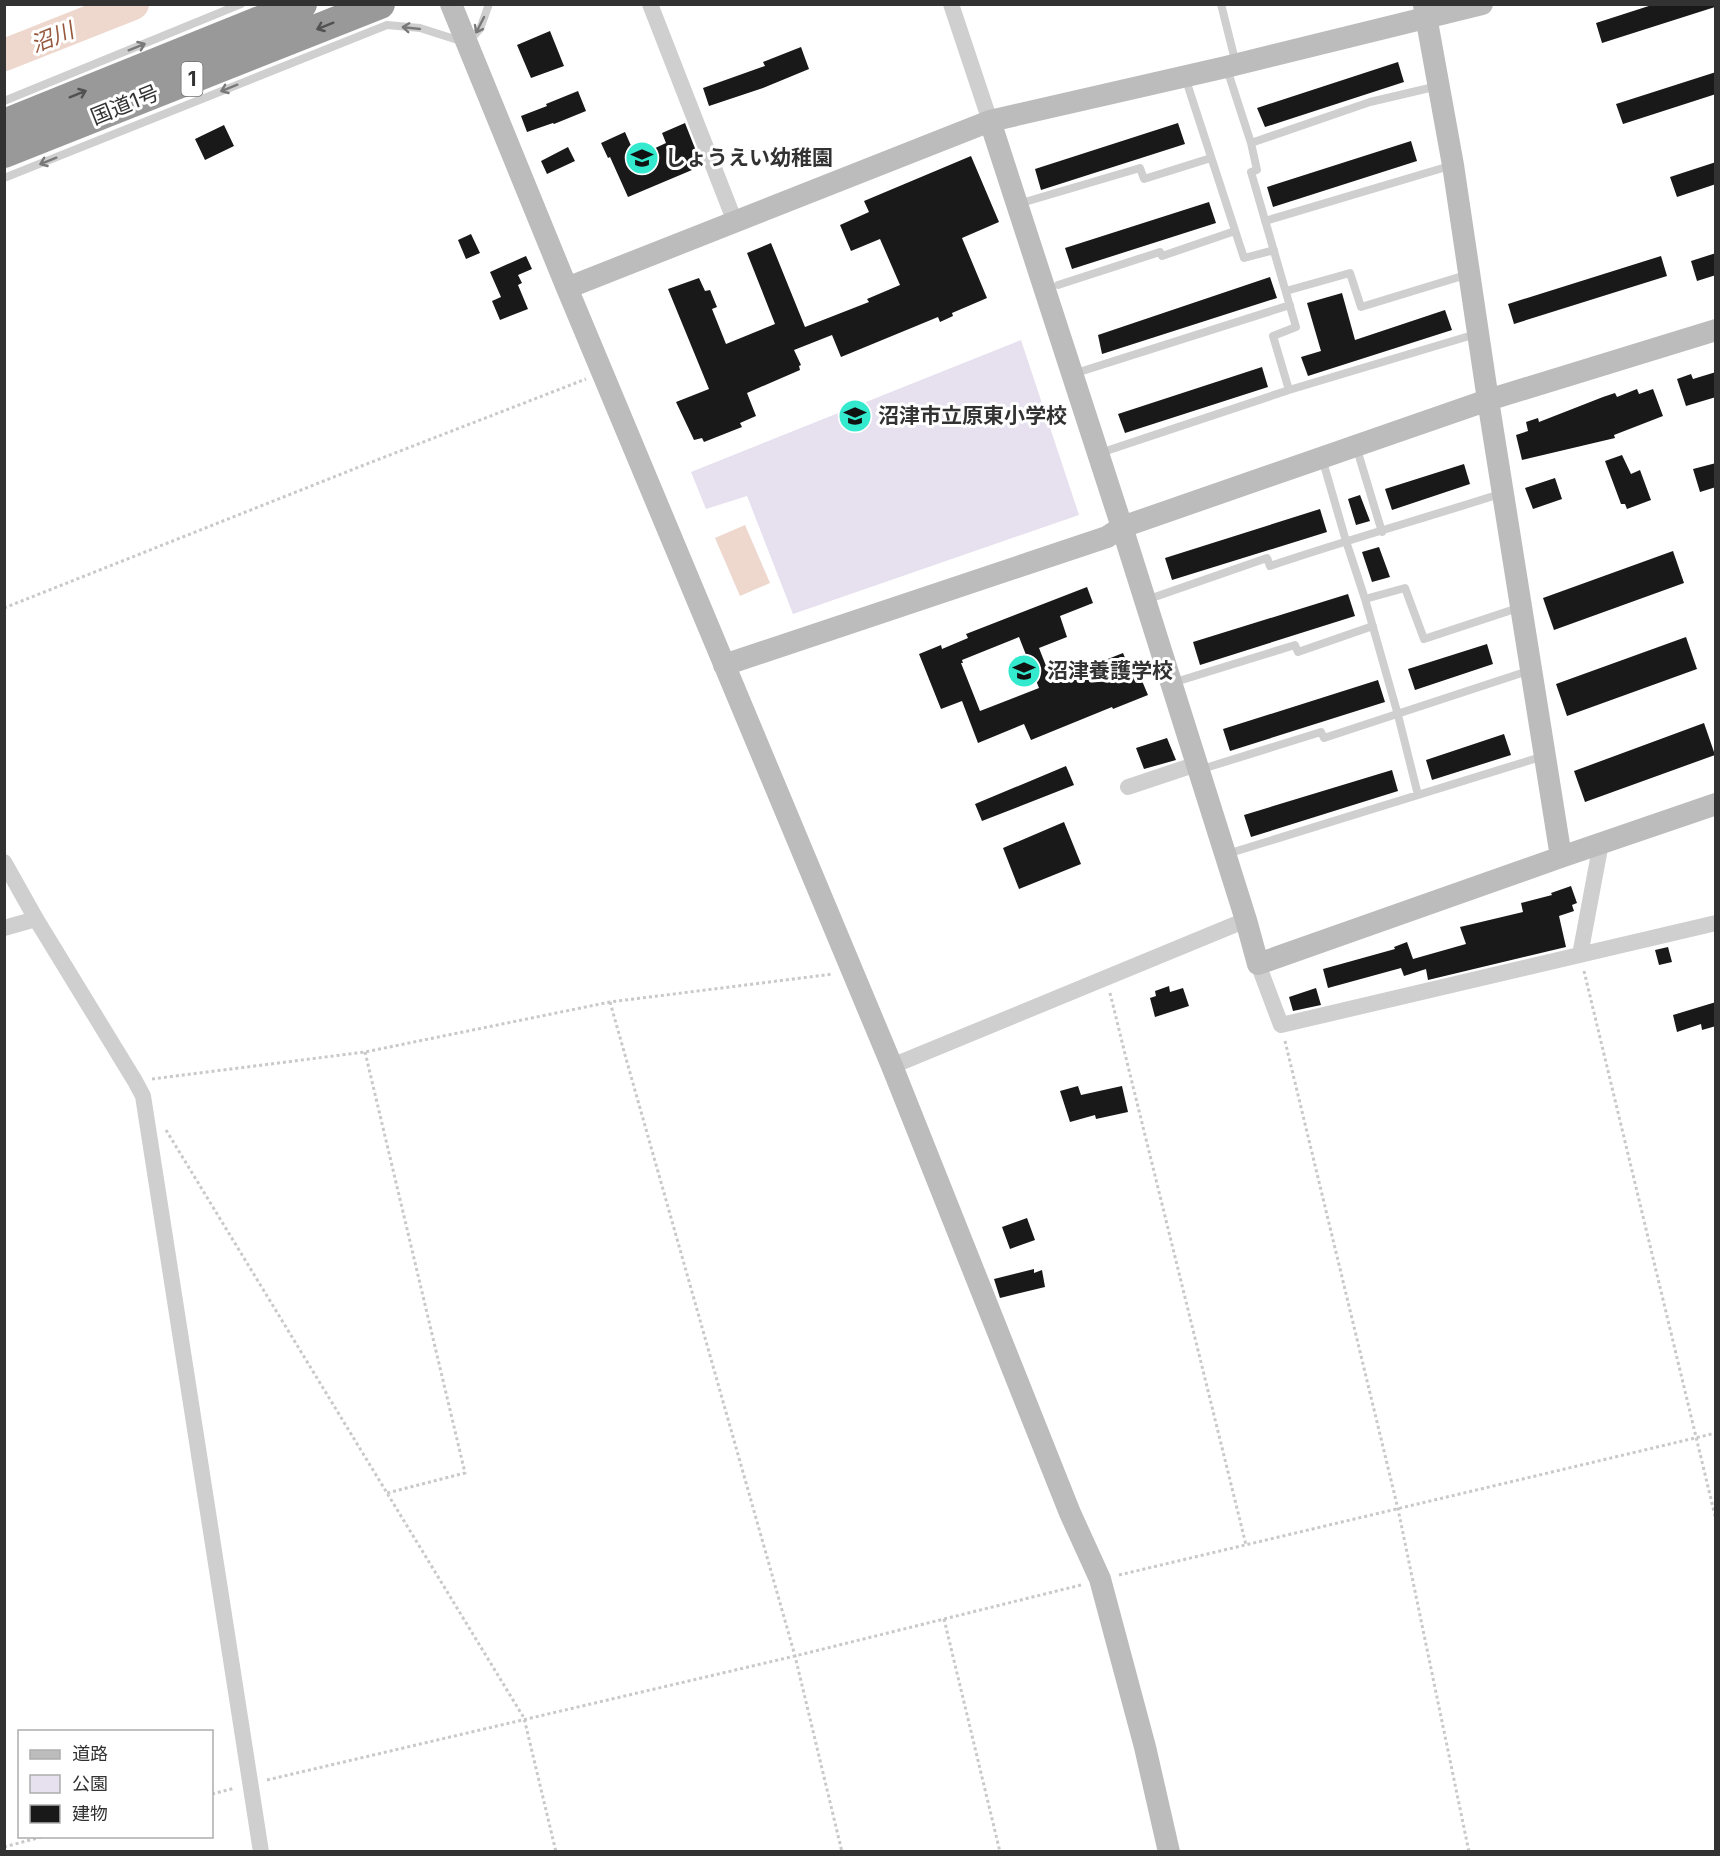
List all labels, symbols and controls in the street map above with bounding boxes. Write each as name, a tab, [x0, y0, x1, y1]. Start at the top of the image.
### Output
water label: 沼川	[27, 16, 79, 57]
one-way arrow	[474, 16, 486, 34]
one-way arrow	[317, 21, 335, 32]
one-way arrow	[402, 22, 422, 33]
one-way arrow	[127, 41, 145, 52]
road number: 1	[182, 62, 202, 96]
street label: 国道1号	[87, 80, 163, 130]
one-way arrow	[220, 84, 238, 95]
one-way arrow	[69, 88, 87, 99]
school or university icon: しょうえい幼稚園	[624, 140, 660, 176]
place label: しょうえい幼稚園	[665, 145, 833, 170]
one-way arrow	[39, 156, 57, 167]
school or university icon: 沼津市立原東小学校	[837, 398, 873, 434]
place label: 沼津市立原東小学校	[878, 403, 1067, 428]
school or university icon: 沼津養護学校	[1006, 653, 1042, 689]
place label: 沼津養護学校	[1047, 658, 1173, 683]
legend	[18, 1730, 213, 1838]
text: 道路	[72, 1743, 108, 1764]
text: 公園	[72, 1773, 108, 1794]
text: 建物	[72, 1803, 108, 1824]

